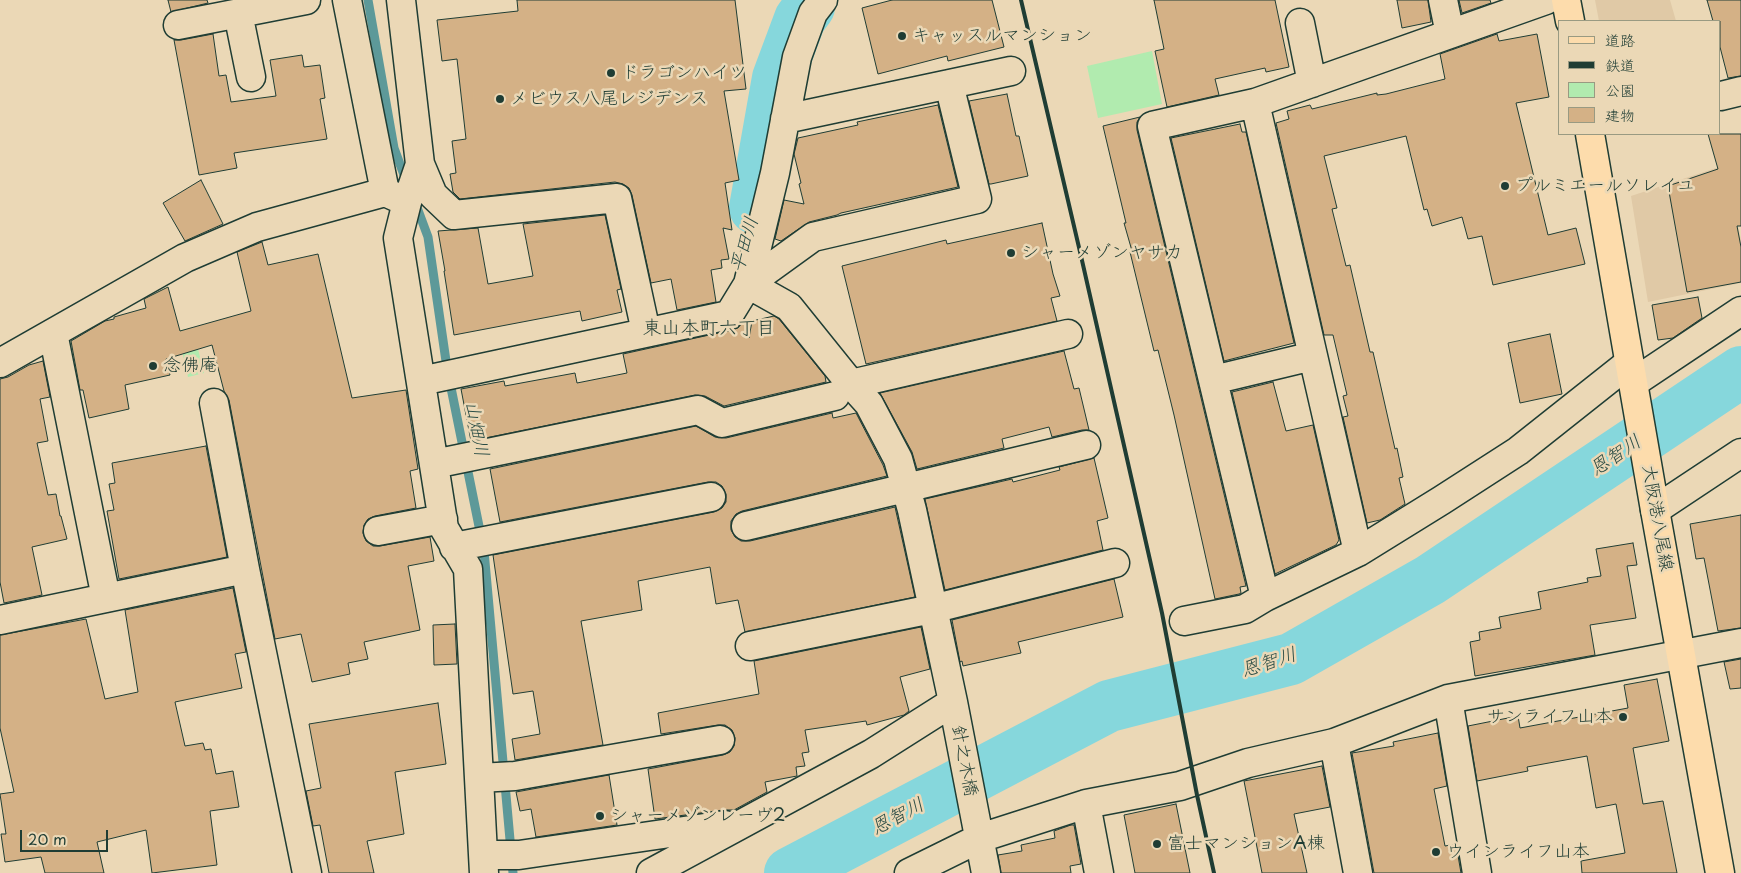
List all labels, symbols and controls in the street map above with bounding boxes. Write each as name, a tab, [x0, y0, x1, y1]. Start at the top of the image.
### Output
legend	[1558, 20, 1721, 135]
place label: キャッスルマンション	[912, 25, 1092, 47]
text: 道路	[1605, 28, 1635, 51]
marker: キャッスルマンション	[896, 30, 908, 42]
text: 鉄道	[1605, 53, 1635, 76]
place label: ドラゴンハイツ	[621, 62, 747, 84]
marker: ドラゴンハイツ	[605, 67, 617, 79]
text: 公園	[1605, 78, 1635, 101]
place label: メビウス八尾レジデンス	[510, 88, 708, 110]
marker: メビウス八尾レジデンス	[494, 93, 506, 105]
text: 建物	[1605, 103, 1635, 126]
place label: プルミエールソレイユ	[1515, 175, 1695, 197]
marker: プルミエールソレイユ	[1499, 180, 1511, 192]
water label: 平田川	[726, 214, 764, 276]
place label: シャーメゾンヤサカ	[1021, 242, 1183, 264]
marker: シャーメゾンヤサカ	[1005, 247, 1017, 259]
district label: 東山本町六丁目	[643, 318, 775, 340]
place label: 念佛庵	[163, 355, 217, 377]
marker: 念佛庵	[147, 360, 159, 372]
water label: 山畑川	[459, 399, 493, 459]
water label: 恩智川	[1586, 431, 1646, 481]
street label: 大阪港八尾線	[1637, 463, 1677, 573]
water label: 恩智川	[1238, 643, 1300, 683]
place label: サンライフ山本	[1487, 706, 1613, 728]
marker: サンライフ山本	[1617, 711, 1629, 723]
street label: 針之木橋	[947, 724, 981, 798]
water label: 恩智川	[867, 794, 929, 840]
place label: シャーメゾンレーヴ2	[610, 805, 785, 827]
marker: シャーメゾンレーヴ2	[594, 810, 606, 822]
scale bar	[22, 820, 110, 852]
text: 20 m	[28, 827, 67, 850]
place label: 富士マンションA棟	[1167, 833, 1325, 855]
marker: 富士マンションA棟	[1151, 838, 1163, 850]
place label: ウインライフ山本	[1446, 841, 1590, 863]
marker: ウインライフ山本	[1430, 846, 1442, 858]

